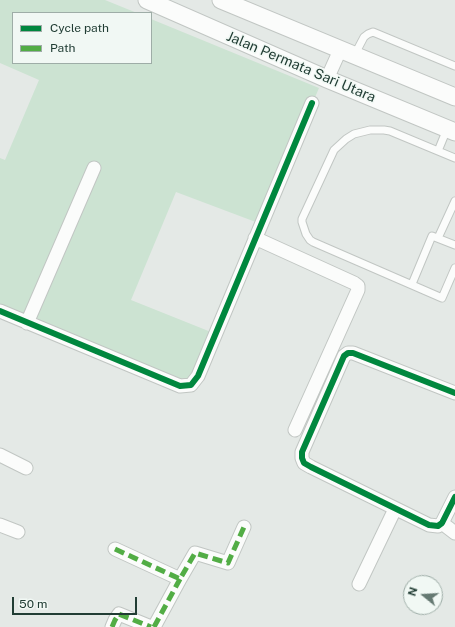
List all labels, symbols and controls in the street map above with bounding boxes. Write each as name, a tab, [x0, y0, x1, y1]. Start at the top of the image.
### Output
legend	[12, 12, 152, 64]
text: Cycle path	[50, 21, 109, 35]
street label: Jalan Permata Sari Utara	[224, 28, 378, 106]
text: Path	[50, 41, 76, 55]
north arrow	[403, 575, 443, 615]
text: N	[405, 586, 420, 598]
scale bar	[14, 589, 139, 615]
text: 50 m	[19, 597, 47, 611]

